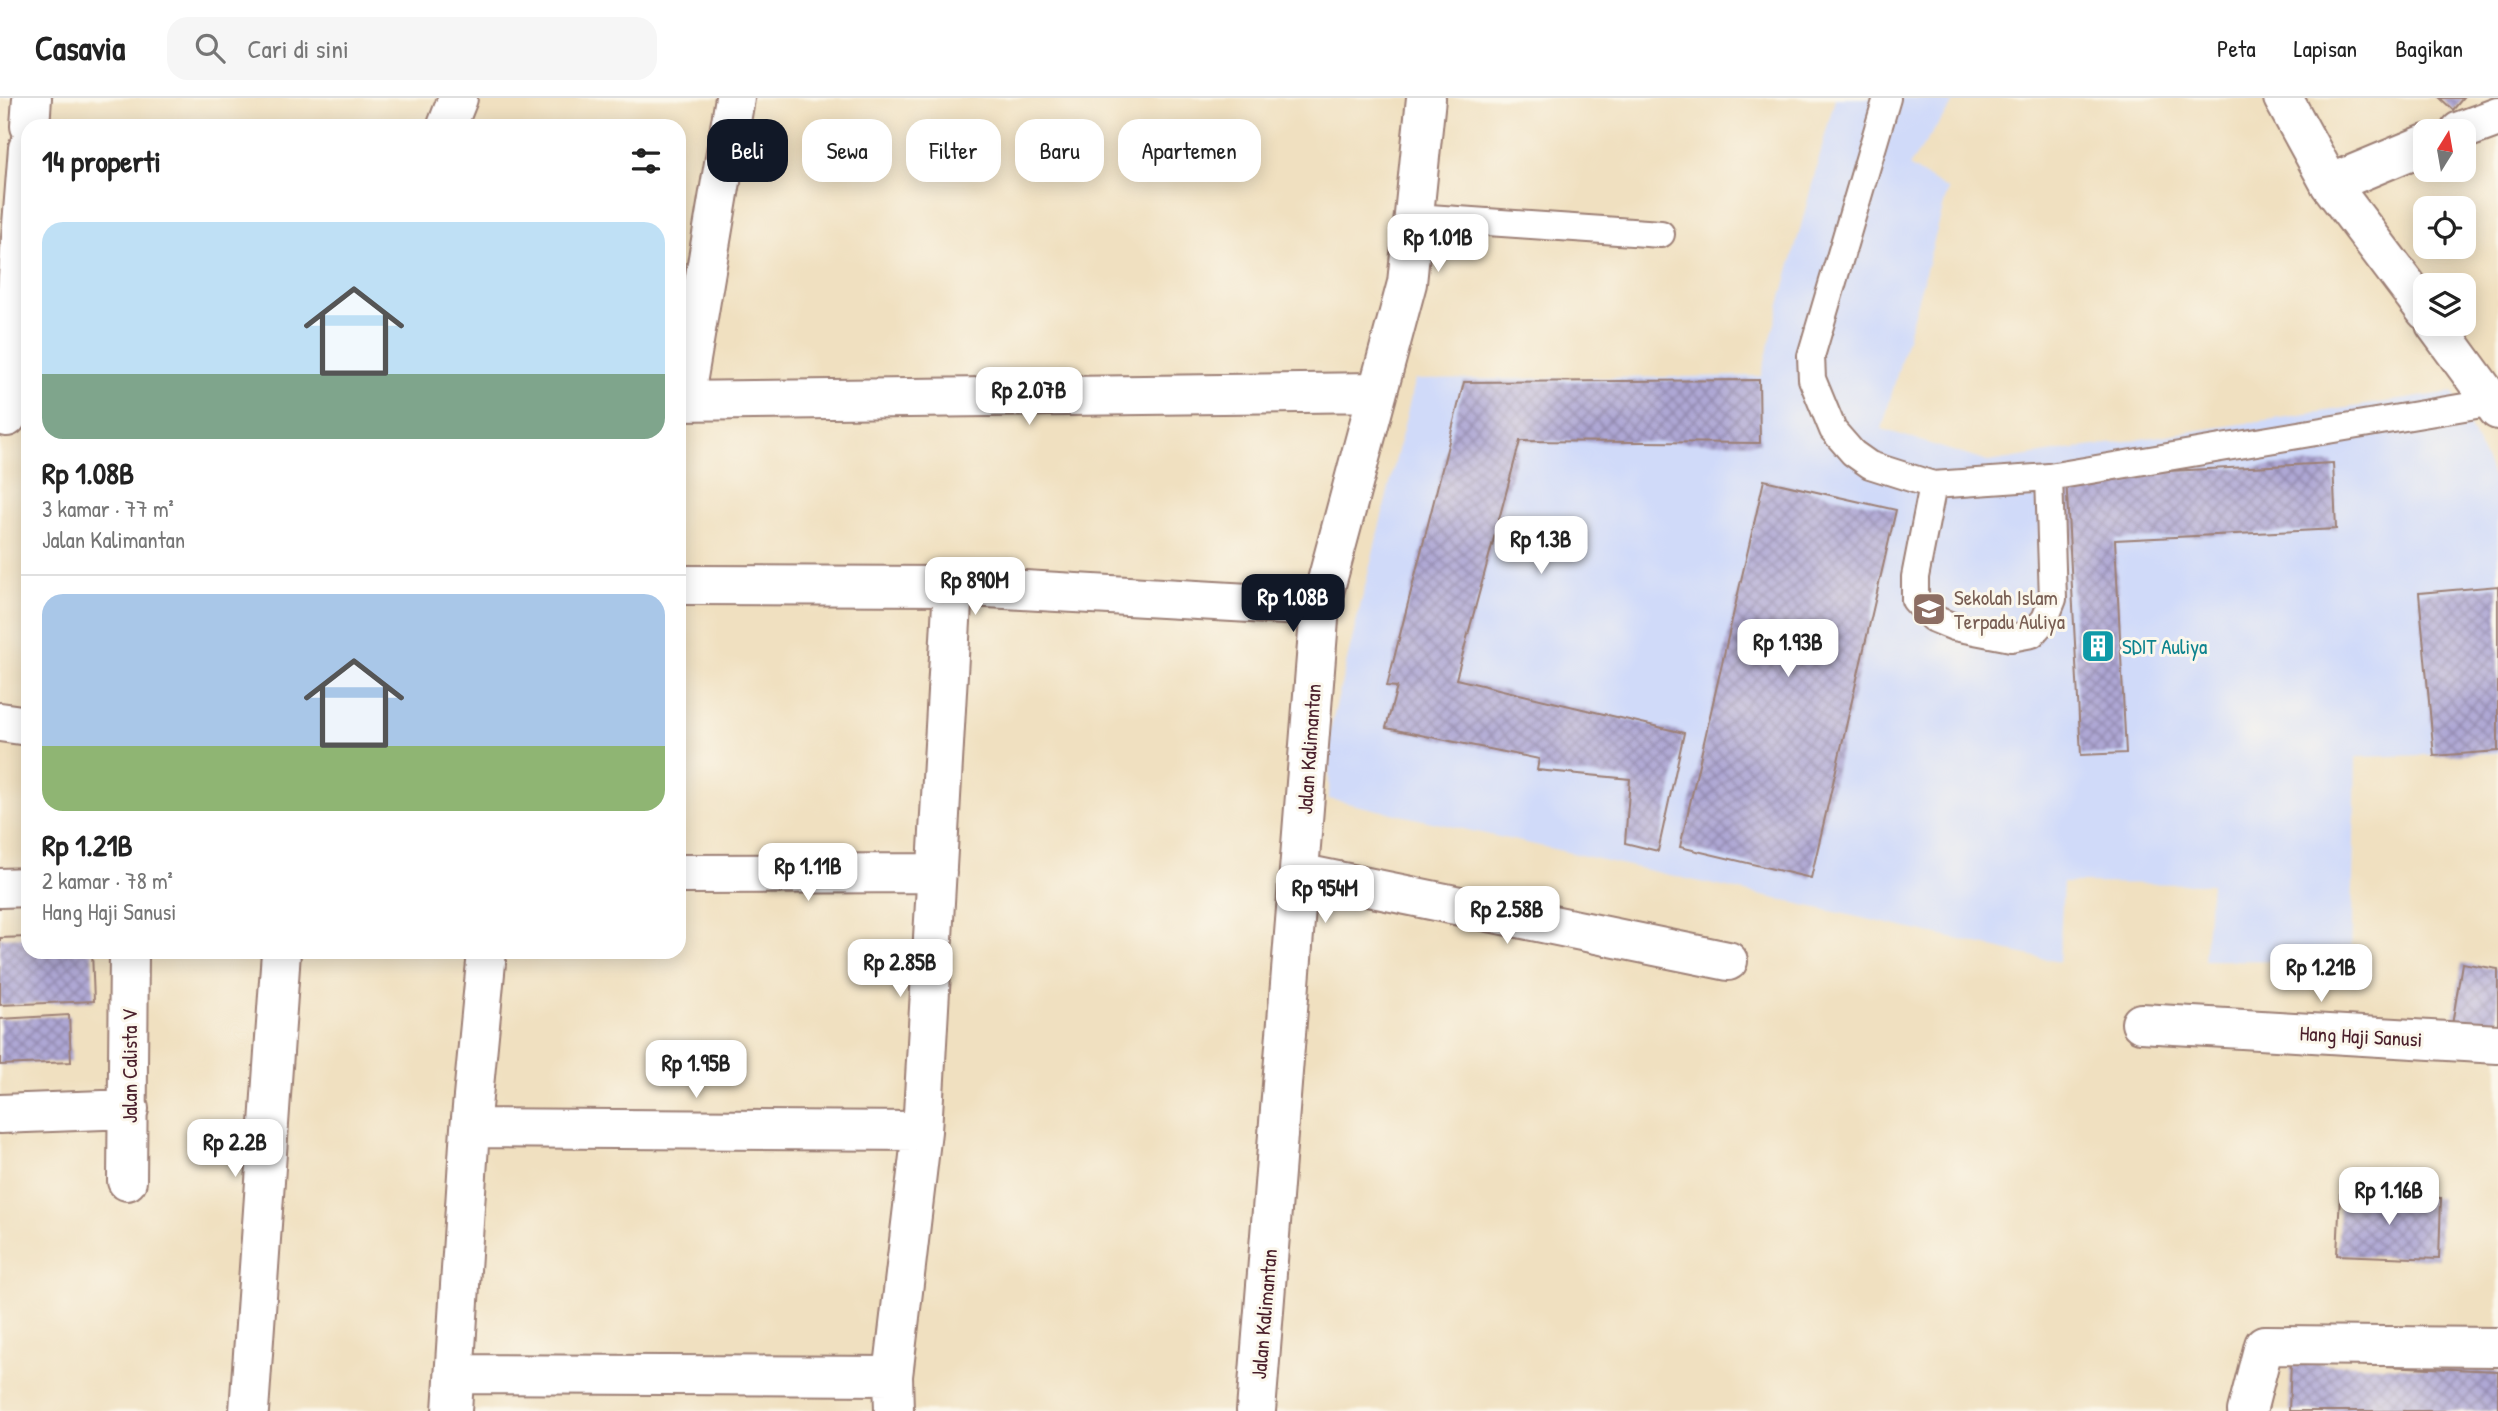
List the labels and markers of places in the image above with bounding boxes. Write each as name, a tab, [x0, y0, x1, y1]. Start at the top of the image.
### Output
pin: Rp 1.01B	[1366, 214, 1510, 274]
pin: Rp 2.07B	[957, 368, 1101, 427]
pin: Rp 1.3B	[1476, 517, 1606, 576]
pin: Rp 890M	[910, 558, 1040, 617]
pin: Rp 1.08B	[1221, 574, 1365, 634]
place label: Sekolah Islam Terpadu Auliya	[1954, 583, 2065, 636]
school or university icon: Sekolah Islam Terpadu Auliya	[1910, 590, 1948, 628]
pin: Rp 1.93B	[1716, 620, 1860, 679]
building icon: SDIT Auliya	[2079, 627, 2117, 665]
place label: SDIT Auliya	[2122, 632, 2207, 661]
pin: Rp 1.11B	[736, 844, 880, 903]
pin: Rp 954M	[1260, 866, 1390, 925]
pin: Rp 2.58B	[1435, 886, 1579, 946]
pin: Rp 2.85B	[828, 940, 972, 999]
pin: Rp 1.21B	[2249, 944, 2393, 1004]
pin: Rp 1.95B	[624, 1040, 768, 1100]
pin: Rp 2.2B	[170, 1119, 300, 1179]
pin: Rp 1.16B	[2317, 1168, 2461, 1227]

